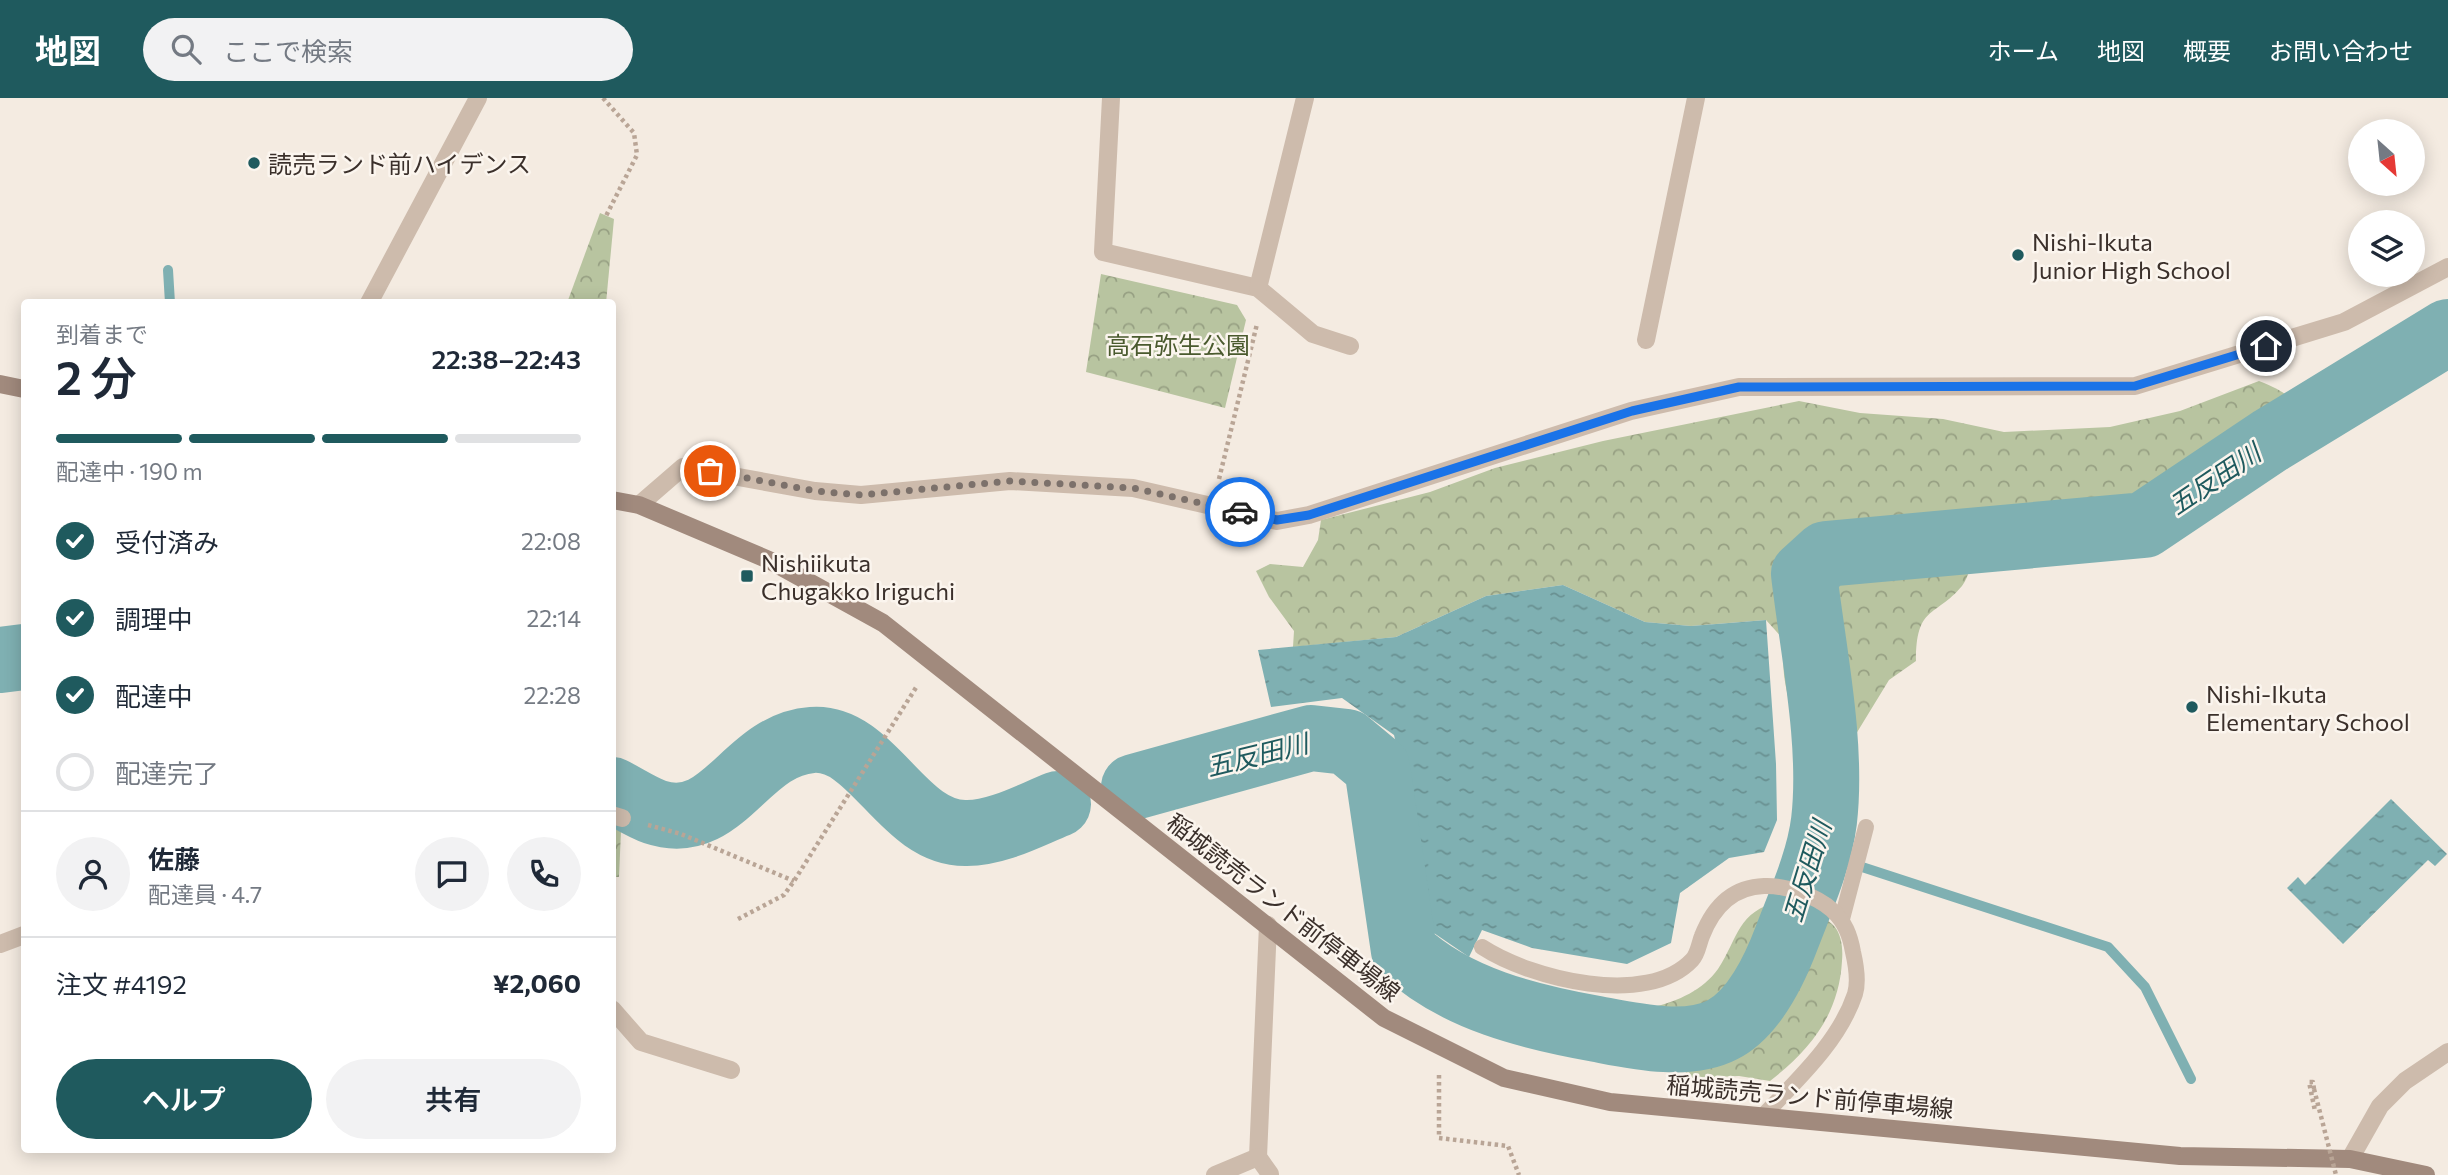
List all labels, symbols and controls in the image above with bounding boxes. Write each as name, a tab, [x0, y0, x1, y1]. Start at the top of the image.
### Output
search box	[143, 18, 633, 81]
text: 地図	[35, 29, 101, 70]
icon: search	[167, 30, 205, 68]
text: ここで検索	[223, 35, 353, 66]
text: ホーム	[1988, 36, 2059, 65]
text: 地図	[2097, 36, 2145, 65]
text: 概要	[2183, 36, 2231, 65]
text: お問い合わせ	[2269, 36, 2413, 65]
north arrow	[2348, 119, 2426, 196]
map controls	[2348, 119, 2425, 287]
place label: 読売ランド前ハイデンス	[268, 149, 531, 178]
marker: 読売ランド前ハイデンス	[246, 155, 262, 171]
button: layers	[2348, 210, 2425, 287]
place label: Nishi-Ikuta Junior High School	[2032, 227, 2231, 284]
marker: Nishi-Ikuta Junior High School	[2010, 247, 2026, 263]
pin	[2236, 316, 2296, 376]
text: 到着まで	[56, 320, 148, 348]
icon: home	[2247, 327, 2285, 365]
park label: 高石弥生公園	[1106, 330, 1250, 359]
text: 22:38–22:43	[431, 343, 581, 374]
text: 2 分	[56, 348, 137, 404]
water label: 五反田川	[2162, 434, 2268, 520]
pin	[680, 441, 740, 501]
icon: bag	[691, 452, 729, 490]
text: 配達中 · 190 m	[56, 457, 203, 485]
courier	[1205, 477, 1275, 547]
icon: car	[1221, 493, 1259, 531]
icon: check	[56, 522, 94, 560]
text: 受付済み	[115, 526, 219, 557]
text: 22:08	[521, 527, 581, 555]
place label: Nishiikuta Chugakko Iriguchi	[761, 548, 955, 605]
marker: Nishiikuta Chugakko Iriguchi	[739, 568, 755, 584]
icon: check	[56, 599, 94, 637]
text: 調理中	[115, 603, 193, 634]
text: 22:14	[526, 604, 581, 632]
icon: check	[56, 676, 94, 714]
place label: Nishi-Ikuta Elementary School	[2206, 679, 2410, 736]
text: 配達中	[115, 680, 193, 711]
text: 22:28	[523, 681, 581, 709]
marker: Nishi-Ikuta Elementary School	[2184, 699, 2200, 715]
water label: 五反田川	[1203, 726, 1314, 782]
text: 配達完了	[115, 757, 219, 788]
street label: 稲城読売ランド前停車場線	[1162, 807, 1406, 1007]
water label: 五反田川	[1776, 814, 1837, 925]
button: person	[56, 837, 130, 911]
button: chat	[415, 837, 489, 911]
button: phone	[507, 837, 581, 911]
text: 佐藤	[148, 843, 200, 874]
text: 配達員 · 4.7	[148, 880, 262, 908]
text: ¥2,060	[493, 967, 581, 998]
text: 注文 #4192	[56, 968, 187, 999]
button: ヘルプ	[56, 1059, 312, 1139]
button: 共有	[326, 1059, 581, 1139]
street label: 稲城読売ランド前停車場線	[1665, 1069, 1955, 1123]

